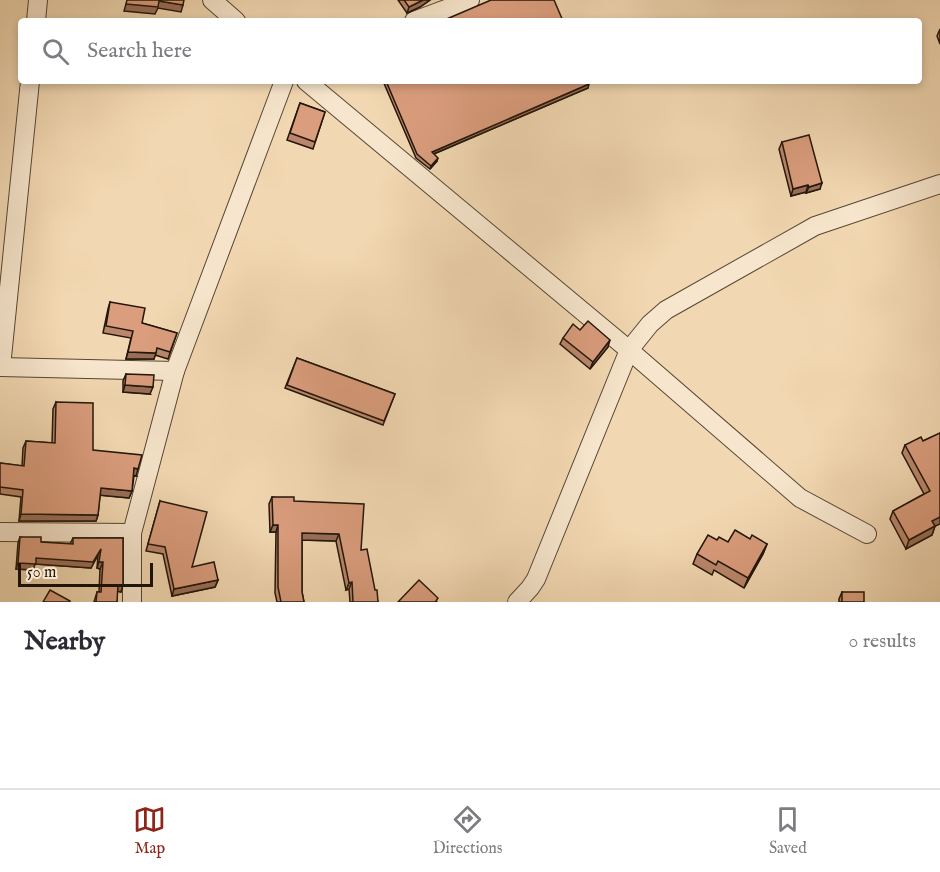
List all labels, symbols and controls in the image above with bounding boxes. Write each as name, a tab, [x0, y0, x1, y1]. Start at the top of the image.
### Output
search box	[18, 18, 922, 84]
icon: search	[39, 35, 72, 68]
text: Search here	[87, 37, 192, 65]
scale bar	[18, 560, 153, 588]
text: 50 m	[27, 563, 56, 583]
text: Nearby	[24, 625, 105, 658]
text: 0 results	[849, 629, 916, 654]
tab: Map	[133, 803, 166, 859]
tab: Directions	[433, 803, 502, 859]
tab: Saved	[769, 803, 807, 859]

